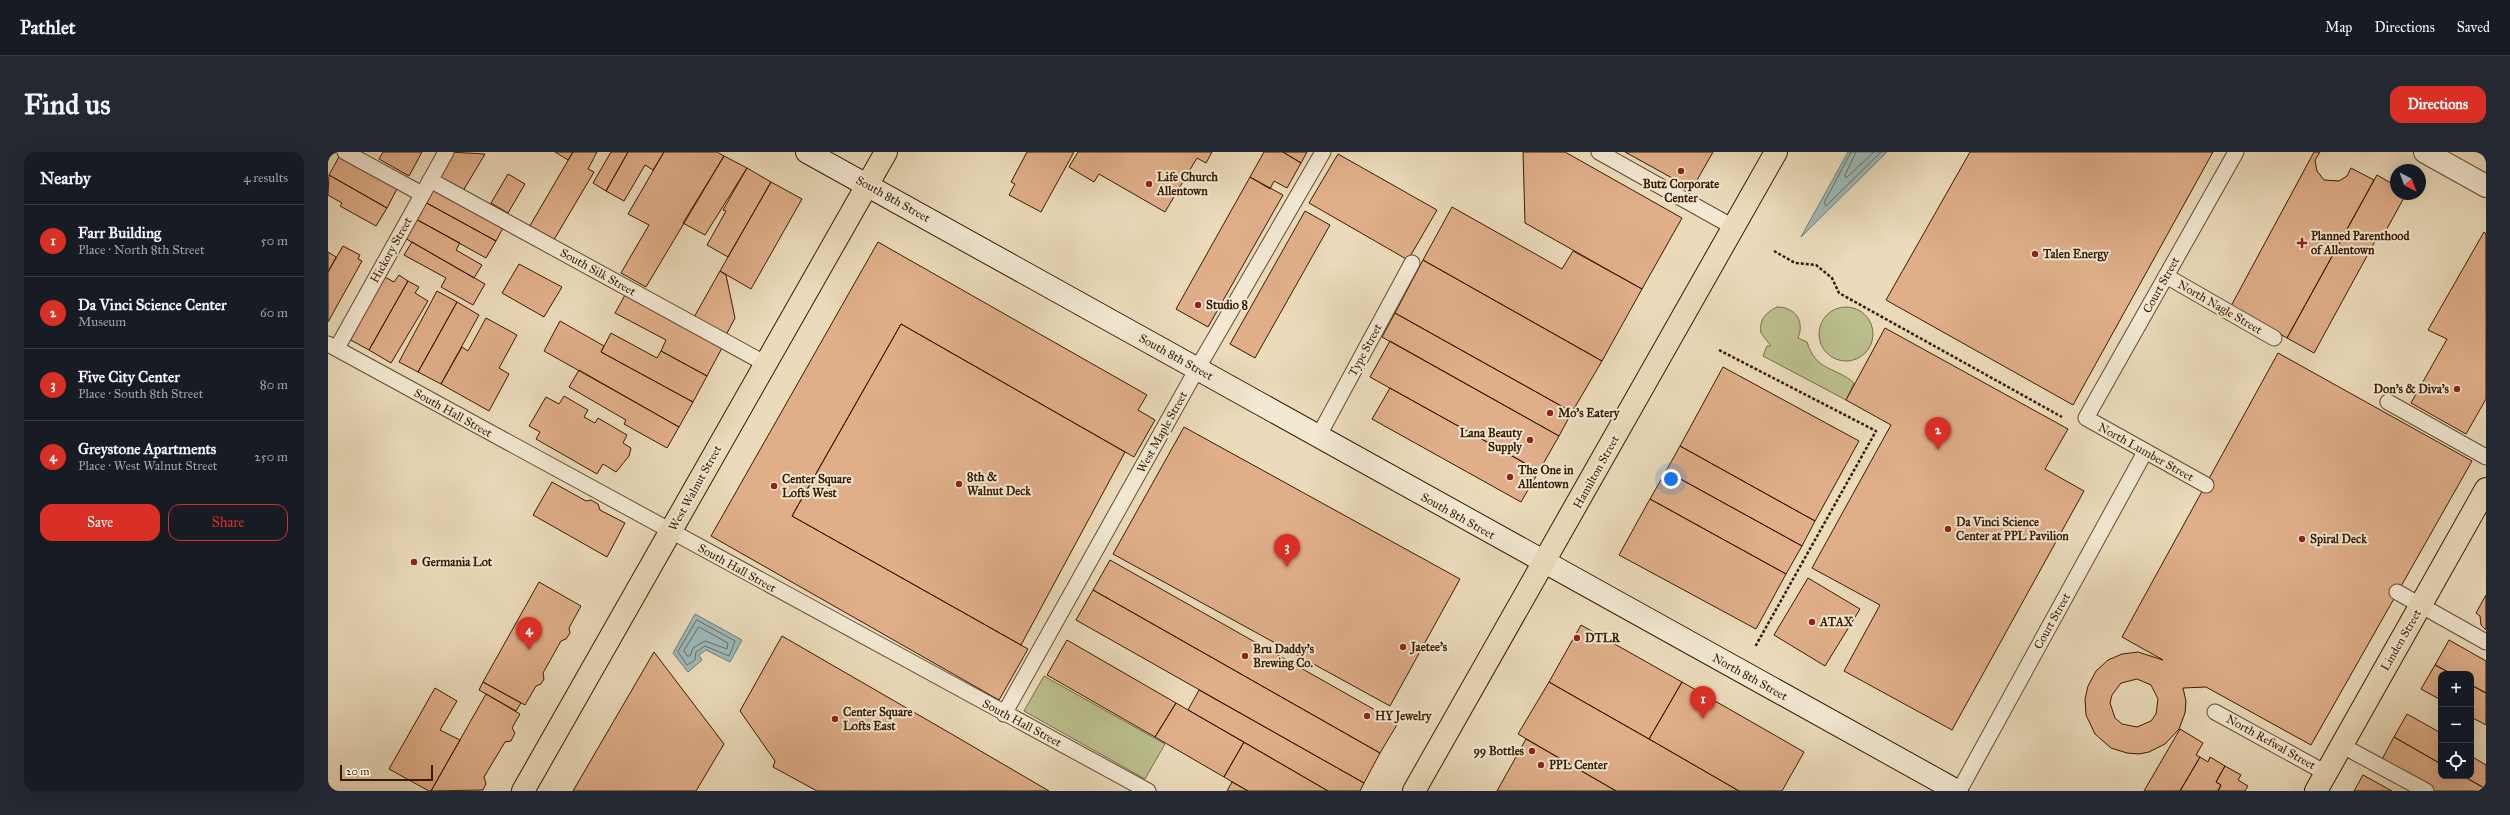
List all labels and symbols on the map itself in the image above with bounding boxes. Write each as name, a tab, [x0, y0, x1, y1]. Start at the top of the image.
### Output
north arrow	[2390, 164, 2426, 200]
marker: Butz Corporate Center	[1676, 166, 1686, 176]
place label: Life Church Allentown	[1156, 170, 1218, 198]
street label: South 8th Street	[853, 173, 933, 226]
place label: Butz Corporate Center	[1643, 177, 1719, 205]
marker: Life Church Allentown	[1144, 179, 1154, 189]
street label: Hickory Street	[367, 214, 415, 285]
place label: Planned Parenthood of Allentown	[2311, 229, 2410, 257]
marker: Planned Parenthood of Allentown	[2296, 237, 2308, 249]
street label: South Silk Street	[558, 245, 639, 299]
place label: Talen Energy	[2042, 247, 2110, 262]
marker: Talen Energy	[2030, 249, 2040, 259]
street label: Court Street	[2140, 254, 2182, 315]
street label: North Nagle Street	[2175, 277, 2265, 338]
place label: Studio 8	[1206, 298, 1248, 312]
marker: Studio 8	[1193, 300, 1203, 310]
street label: Type Street	[1345, 321, 1385, 379]
street label: South 8th Street	[1136, 331, 1216, 384]
place label: Don's & Diva's	[2374, 382, 2450, 396]
marker: Don's & Diva's	[2452, 384, 2462, 394]
street label: South Hall Street	[411, 386, 495, 441]
street label: West Maple Street	[1134, 388, 1191, 475]
place label: Mo's Eatery	[1558, 406, 1621, 421]
marker: Mo's Eatery	[1545, 408, 1555, 418]
pin: 2	[1925, 417, 1951, 450]
street label: North Lumber Street	[2096, 420, 2197, 484]
place label: Lana Beauty Supply	[1460, 426, 1523, 455]
street label: Hamilton Street	[1570, 432, 1622, 511]
marker: Lana Beauty Supply	[1525, 435, 1535, 445]
street label: West Walnut Street	[666, 442, 725, 533]
place label: The One in Allentown	[1517, 463, 1574, 491]
your location	[1661, 469, 1681, 489]
place label: 8th & Walnut Deck	[967, 470, 1031, 498]
place label: Center Square Lofts West	[782, 472, 851, 500]
marker: The One in Allentown	[1505, 472, 1515, 482]
marker: 8th & Walnut Deck	[954, 479, 964, 489]
marker: Center Square Lofts West	[769, 481, 779, 491]
street label: South 8th Street	[1418, 490, 1498, 543]
place label: Da Vinci Science Center at PPL Pavilion	[1956, 515, 2069, 543]
marker: Da Vinci Science Center at PPL Pavilion	[1943, 524, 1953, 534]
place label: Spiral Deck	[2310, 532, 2367, 547]
pin: 3	[1274, 534, 1300, 567]
marker: Spiral Deck	[2297, 534, 2307, 544]
street label: South Hall Street	[695, 541, 779, 596]
place label: Germania Lot	[422, 555, 493, 569]
marker: Germania Lot	[409, 557, 419, 567]
street label: Court Street	[2031, 590, 2073, 651]
street label: Linden Street	[2378, 606, 2425, 673]
place label: ATAX	[1819, 615, 1854, 629]
pin: 4	[516, 617, 542, 650]
marker: ATAX	[1807, 617, 1817, 627]
place label: DTLR	[1585, 631, 1621, 645]
marker: DTLR	[1572, 633, 1582, 643]
place label: Jaetee's	[1409, 640, 1448, 655]
place label: Bru Daddy's Brewing Co.	[1253, 642, 1315, 671]
marker: Jaetee's	[1398, 642, 1408, 652]
marker: Bru Daddy's Brewing Co.	[1240, 651, 1250, 661]
street label: North 8th Street	[1710, 651, 1791, 704]
pin: 1	[1690, 686, 1716, 719]
street label: South Hall Street	[980, 696, 1064, 750]
place label: Center Square Lofts East	[843, 705, 912, 733]
place label: HY Jewelry	[1375, 709, 1433, 724]
marker: HY Jewelry	[1362, 711, 1372, 721]
street label: North Refwal Street	[2224, 712, 2319, 773]
marker: Center Square Lofts East	[830, 714, 840, 724]
place label: 99 Bottles	[1473, 744, 1525, 759]
marker: 99 Bottles	[1527, 746, 1537, 756]
place label: PPL Center	[1549, 758, 1608, 772]
marker: PPL Center	[1536, 760, 1546, 770]
scale bar	[340, 763, 433, 782]

